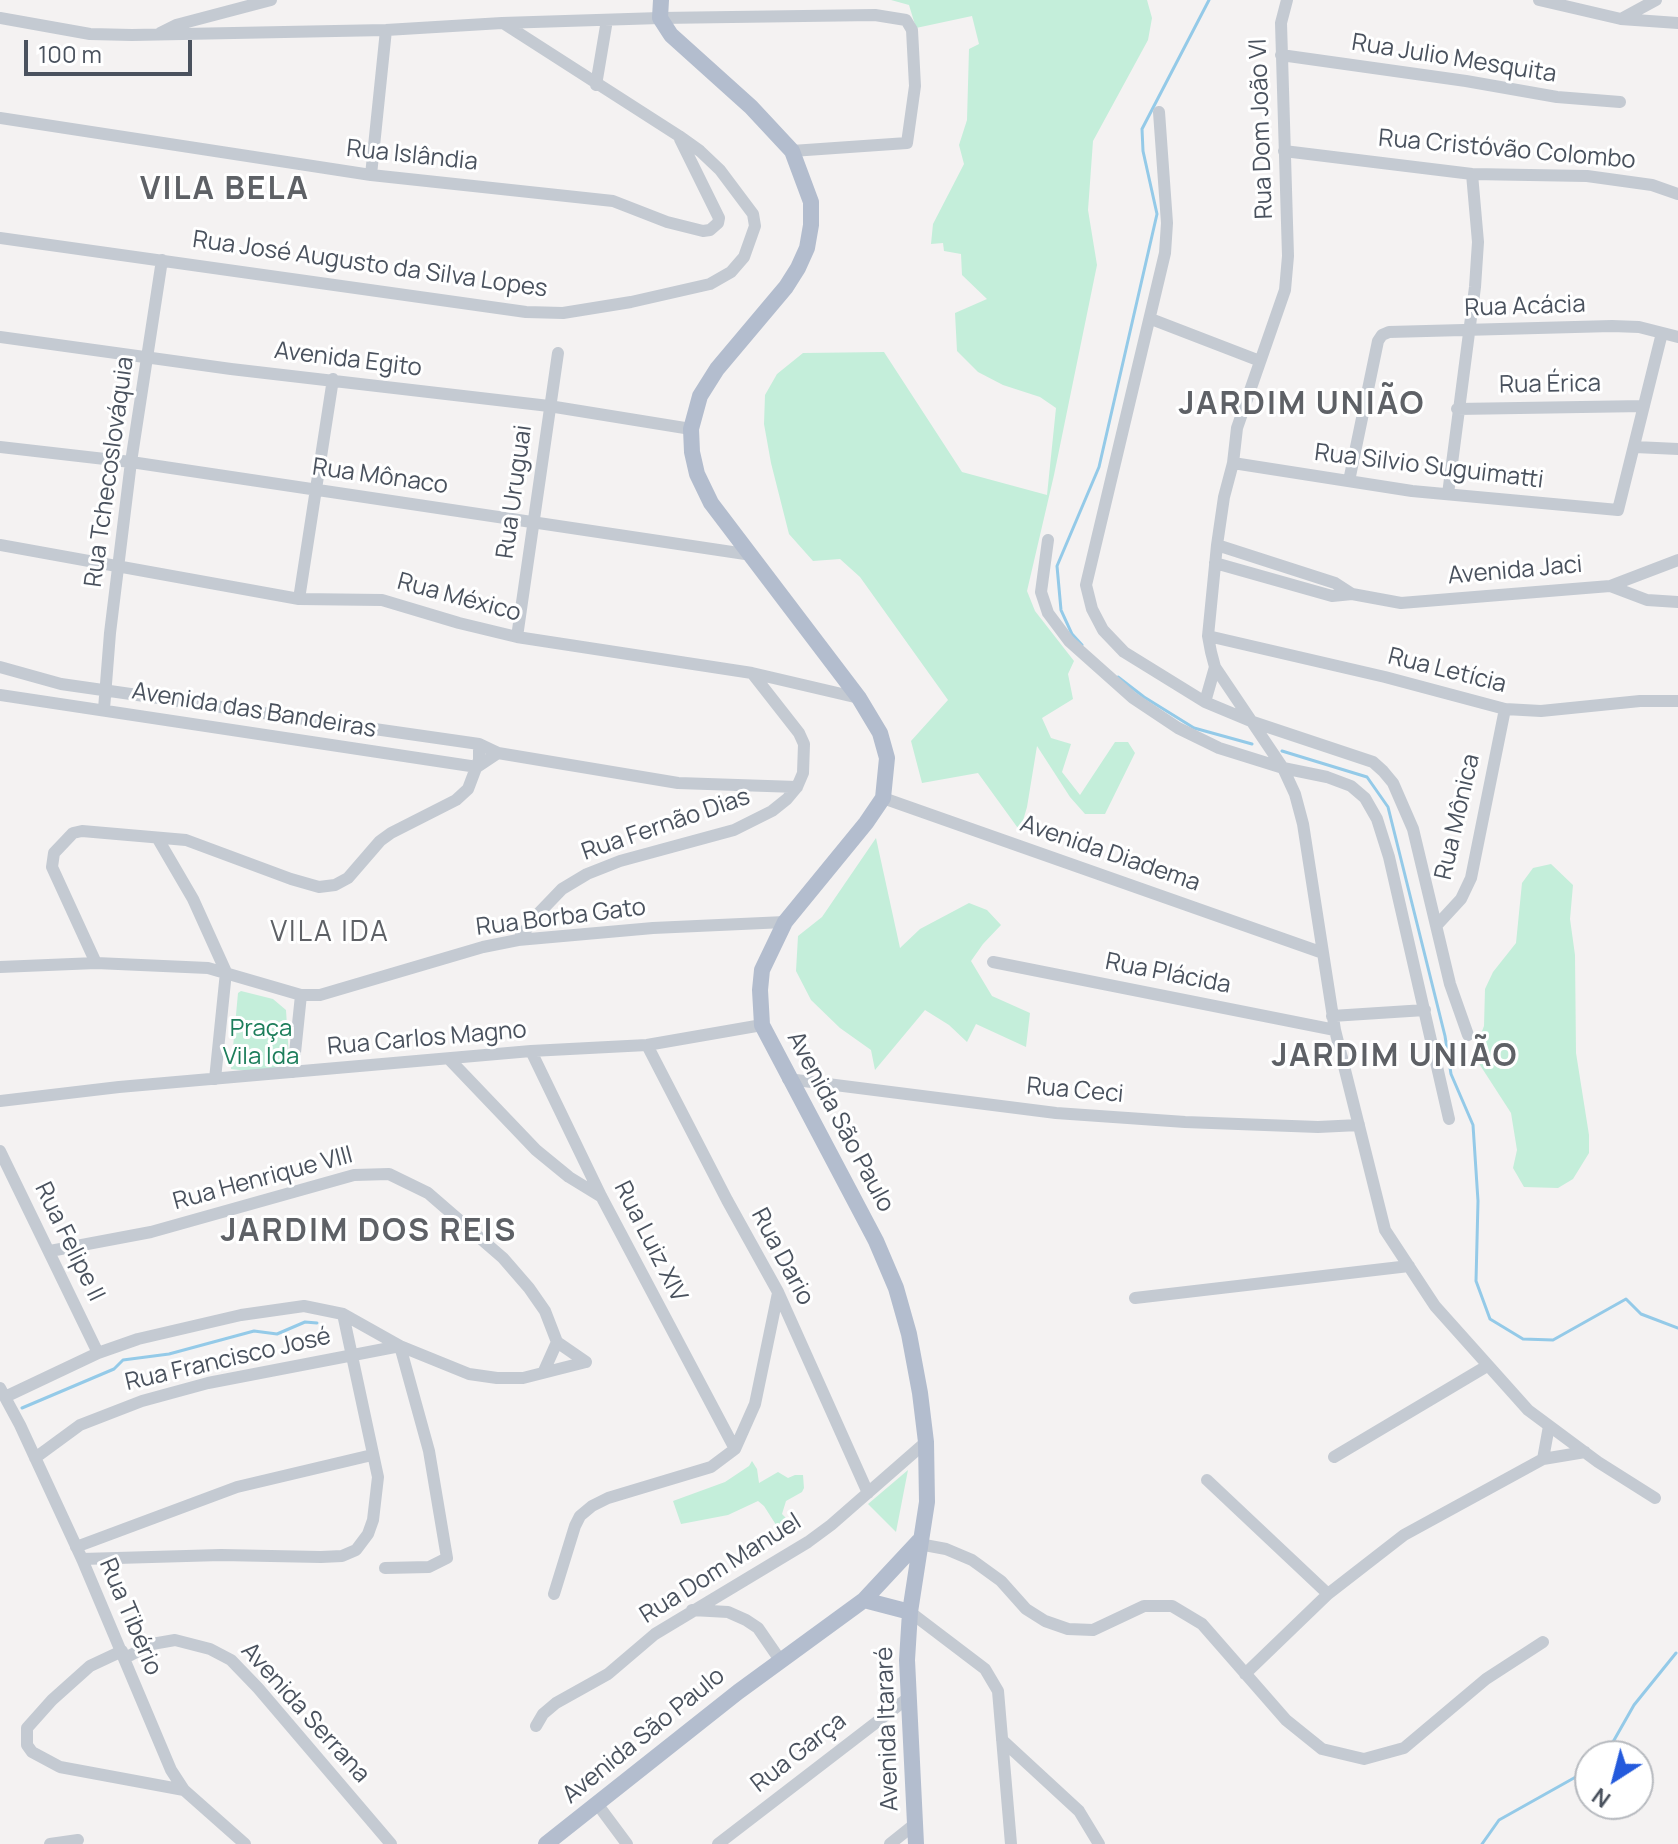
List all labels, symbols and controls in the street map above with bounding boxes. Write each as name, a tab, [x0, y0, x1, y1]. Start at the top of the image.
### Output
scale bar	[28, 24, 196, 74]
street label: Rua Julio Mesquita	[1350, 29, 1558, 89]
text: 100 m	[38, 37, 102, 70]
street label: Rua Dom João VI	[1244, 38, 1280, 220]
street label: Rua Cristóvão Colombo	[1377, 124, 1637, 176]
street label: Rua Islândia	[345, 135, 479, 177]
district label: VILA BELA	[140, 171, 310, 209]
street label: Rua José Augusto da Silva Lopes	[191, 226, 549, 304]
street label: Rua Acácia	[1464, 290, 1586, 324]
street label: Avenida Egito	[272, 337, 424, 383]
street label: Rua Tchecoslováquia	[80, 355, 140, 589]
street label: Rua Érica	[1499, 370, 1601, 400]
district label: JARDIM UNIÃO	[1179, 386, 1425, 424]
street label: Rua Uruguai	[491, 423, 539, 561]
street label: Rua Silvio Suguimatti	[1313, 439, 1545, 495]
street label: Rua Mônaco	[310, 453, 450, 501]
street label: Avenida Jaci	[1447, 551, 1583, 591]
street label: Rua México	[394, 568, 524, 628]
street label: Rua Letícia	[1385, 642, 1509, 700]
street label: Avenida das Bandeiras	[130, 677, 378, 745]
street label: Rua Mônica	[1430, 751, 1486, 883]
street label: Rua Fernão Dias	[578, 783, 754, 867]
street label: Avenida Diadema	[1016, 810, 1204, 898]
street label: Rua Borba Gato	[474, 893, 648, 943]
district label: VILA IDA	[270, 916, 390, 950]
street label: Rua Plácida	[1103, 948, 1233, 1000]
park label: Praça Vila Ida	[223, 1015, 299, 1071]
street label: Rua Carlos Magno	[326, 1016, 528, 1062]
street label: Avenida São Paulo	[780, 1027, 900, 1217]
district label: JARDIM UNIÃO	[1272, 1038, 1518, 1076]
street label: Rua Ceci	[1025, 1072, 1125, 1110]
street label: Rua Henrique VIII	[170, 1141, 356, 1217]
street label: Rua Luiz XIV	[607, 1177, 693, 1307]
street label: Rua Felipe II	[28, 1178, 110, 1306]
street label: Rua Dario	[745, 1204, 819, 1310]
district label: JARDIM DOS REIS	[221, 1213, 517, 1251]
street label: Rua Francisco José	[122, 1322, 334, 1398]
street label: Rua Dom Manuel	[635, 1508, 807, 1630]
street label: Rua Tibério	[92, 1554, 168, 1680]
street label: Avenida Serrana	[235, 1637, 375, 1789]
street label: Avenida Itararé	[871, 1646, 905, 1812]
street label: Avenida São Paulo	[557, 1662, 731, 1810]
street label: Rua Garça	[746, 1707, 852, 1799]
north arrow	[1574, 1740, 1654, 1820]
text: N	[1586, 1781, 1616, 1815]

